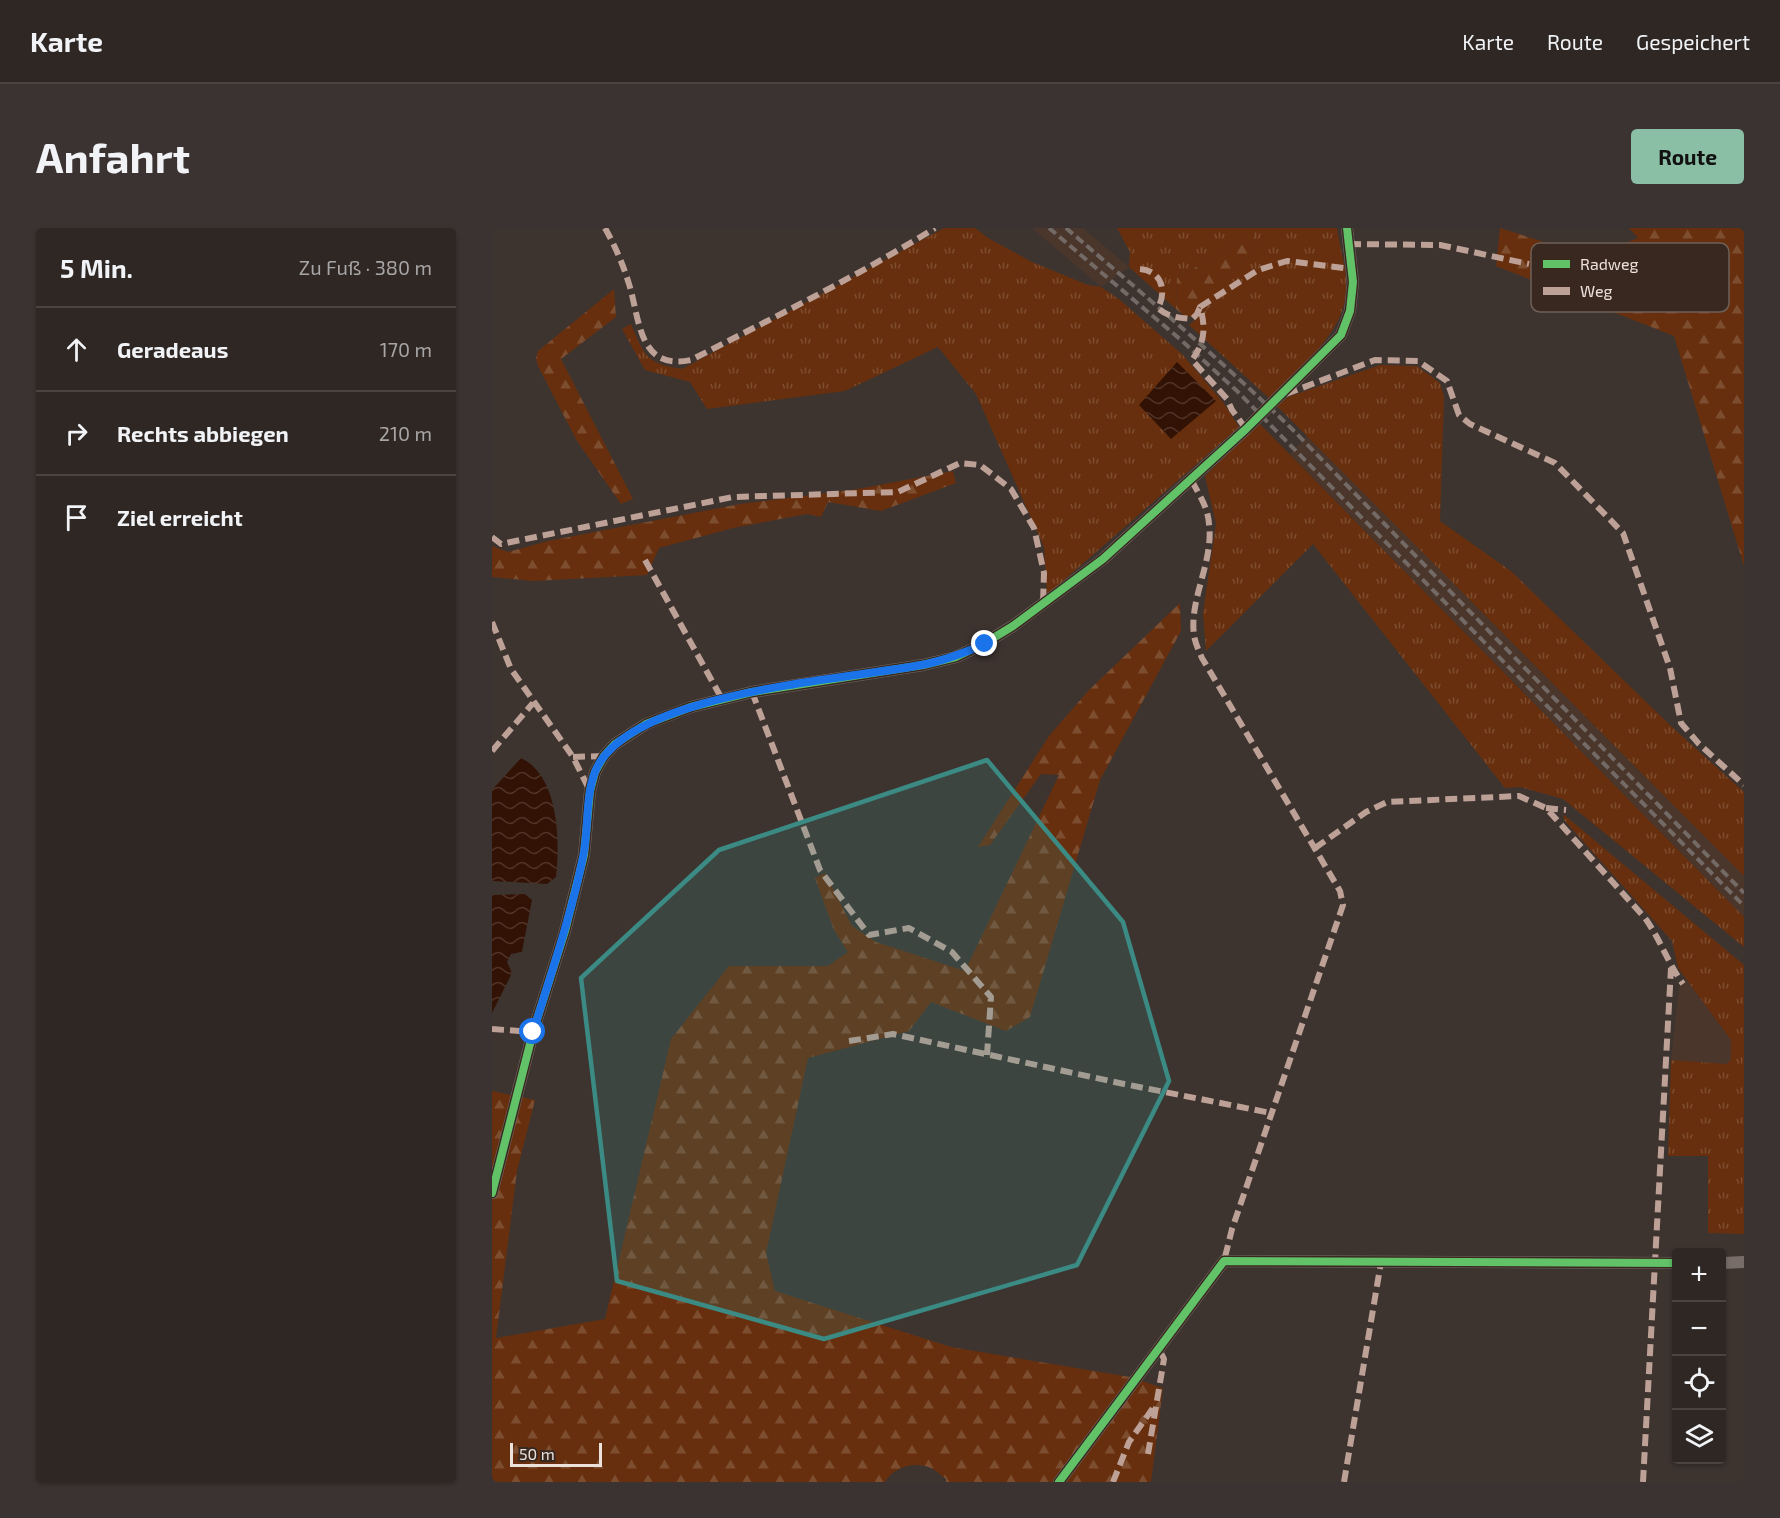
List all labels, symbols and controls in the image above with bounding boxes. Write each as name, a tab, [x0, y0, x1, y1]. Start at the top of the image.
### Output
text: Karte	[30, 24, 103, 58]
text: Karte	[1462, 29, 1514, 54]
text: Route	[1547, 29, 1603, 54]
text: Gespeichert	[1636, 29, 1750, 54]
button: Route	[1631, 129, 1744, 184]
text: Anfahrt	[36, 131, 190, 181]
legend	[1531, 243, 1729, 312]
text: 5 Min.	[60, 252, 133, 283]
text: Radweg	[1580, 254, 1639, 273]
text: Zu Fuß · 380 m	[299, 255, 432, 279]
text: Weg	[1580, 281, 1612, 300]
icon: ahead	[60, 333, 93, 366]
text: Geradeaus	[117, 336, 228, 362]
text: 170 m	[380, 337, 432, 361]
icon: right	[60, 417, 93, 450]
text: Rechts abbiegen	[117, 420, 289, 446]
text: 210 m	[379, 421, 432, 445]
icon: arrive	[60, 501, 93, 534]
text: Ziel erreicht	[117, 504, 243, 530]
route end	[971, 630, 997, 656]
route start	[519, 1018, 545, 1044]
map controls	[1672, 1248, 1726, 1464]
button: +	[1672, 1248, 1726, 1302]
button: −	[1672, 1302, 1726, 1356]
button: locate	[1672, 1356, 1726, 1410]
button: layers	[1672, 1410, 1726, 1464]
scale bar	[510, 1440, 602, 1468]
text: 50 m	[519, 1444, 555, 1463]

